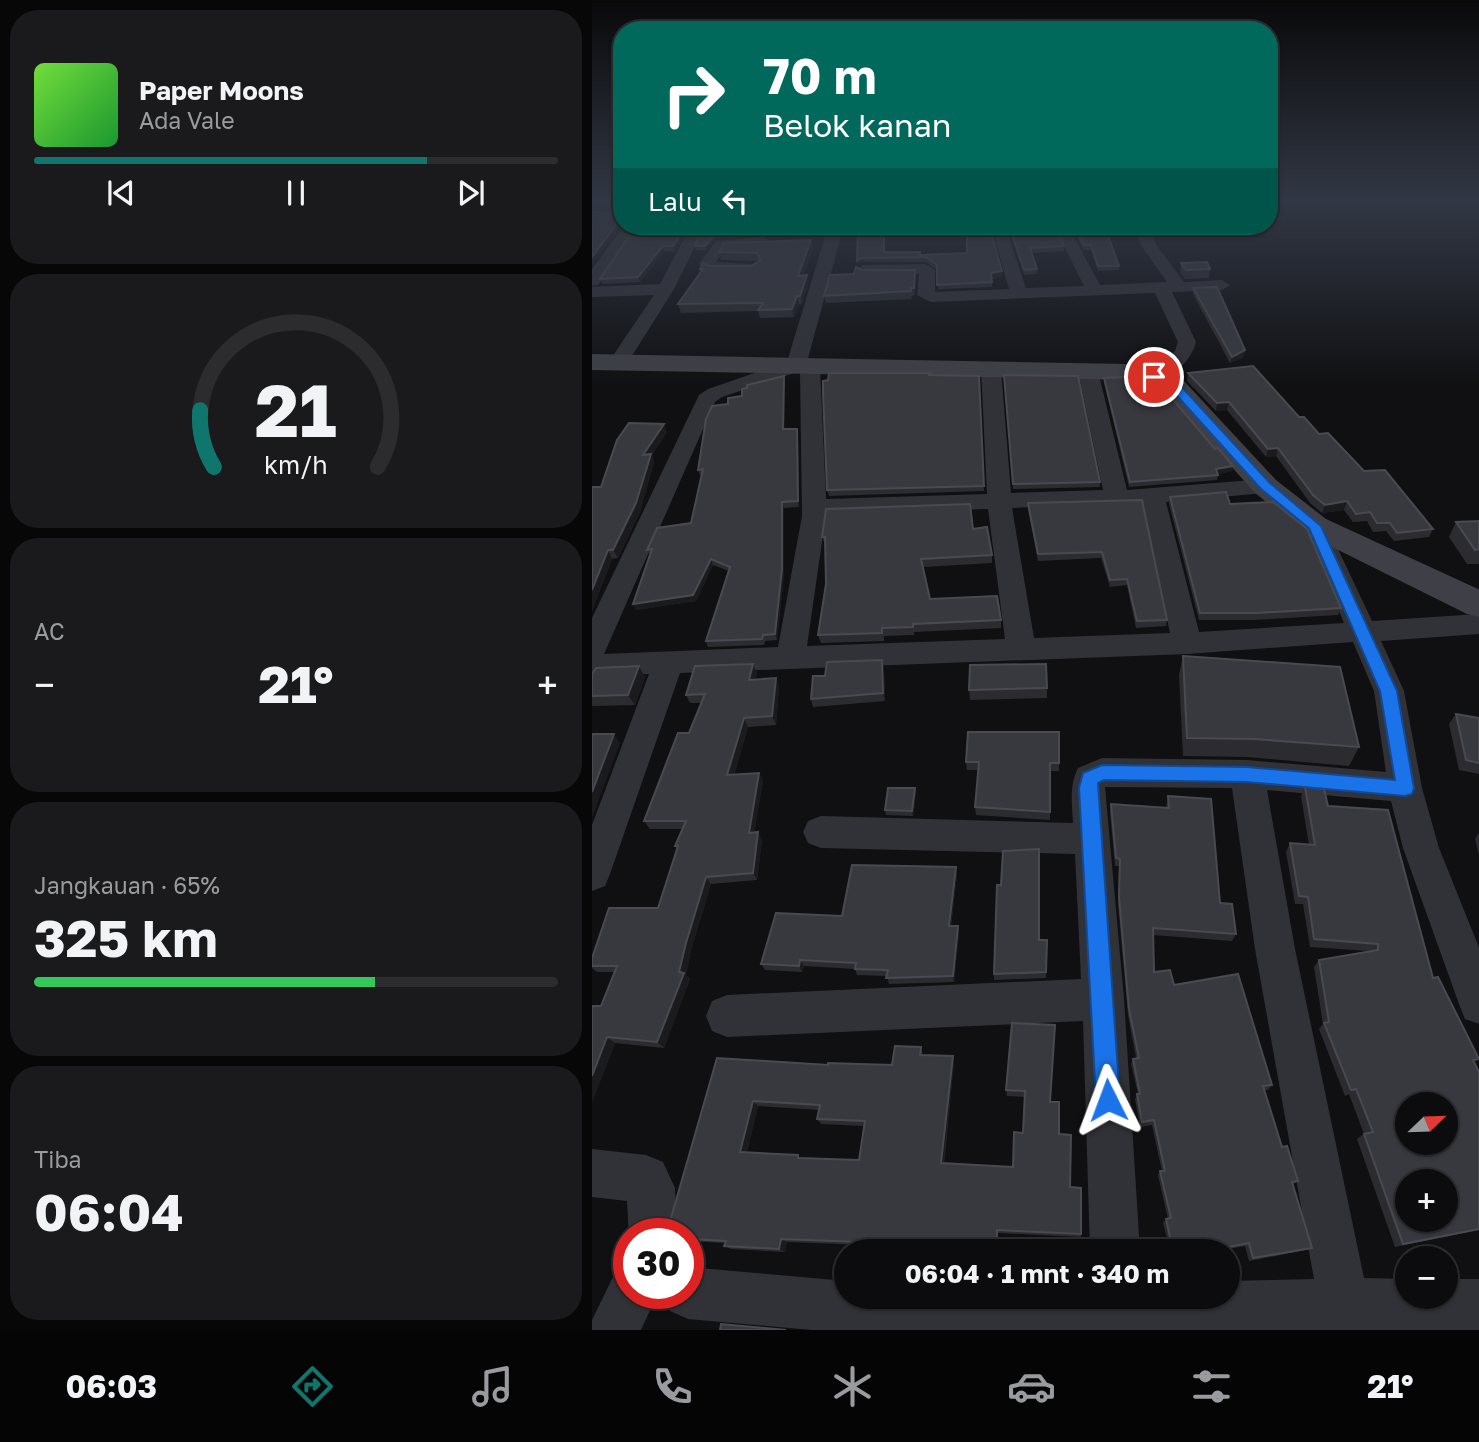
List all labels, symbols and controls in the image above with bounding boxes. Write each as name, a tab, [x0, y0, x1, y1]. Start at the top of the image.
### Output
text: 70 m	[763, 46, 877, 105]
icon: right	[648, 49, 739, 140]
text: Paper Moons	[139, 75, 304, 106]
text: Ada Vale	[139, 106, 235, 134]
text: Belok kanan	[763, 106, 951, 144]
icon: previous	[102, 174, 140, 212]
icon: pause	[277, 174, 315, 212]
icon: next	[452, 174, 490, 212]
icon: left	[716, 182, 754, 220]
text: Lalu	[648, 186, 702, 217]
pin	[1124, 347, 1184, 407]
icon: arrive	[1135, 358, 1173, 396]
text: 21	[255, 366, 337, 453]
text: km/h	[264, 449, 328, 480]
text: AC	[34, 617, 65, 645]
text: 21°	[258, 652, 334, 714]
text: −	[34, 662, 55, 707]
text: +	[537, 662, 558, 707]
text: Jangkauan · 65%	[34, 871, 220, 899]
text: 325 km	[34, 906, 218, 968]
position arrow	[1071, 1063, 1145, 1137]
north arrow	[1395, 1092, 1458, 1155]
map controls	[1395, 1092, 1458, 1309]
text: Tiba	[34, 1145, 82, 1173]
button: +	[1395, 1169, 1458, 1232]
text: 06:04	[34, 1180, 184, 1242]
speed limit sign: 30	[613, 1218, 704, 1309]
button: −	[1395, 1246, 1458, 1309]
text: 06:04 · 1 mnt · 340 m	[905, 1258, 1169, 1289]
icon: directions	[288, 1362, 337, 1411]
icon: music	[468, 1362, 517, 1411]
icon: phone	[648, 1362, 697, 1411]
icon: climate	[828, 1362, 877, 1411]
icon: car	[1007, 1362, 1056, 1411]
icon: filters	[1187, 1362, 1236, 1411]
text: 06:03	[65, 1367, 157, 1405]
text: 21°	[1367, 1367, 1413, 1405]

